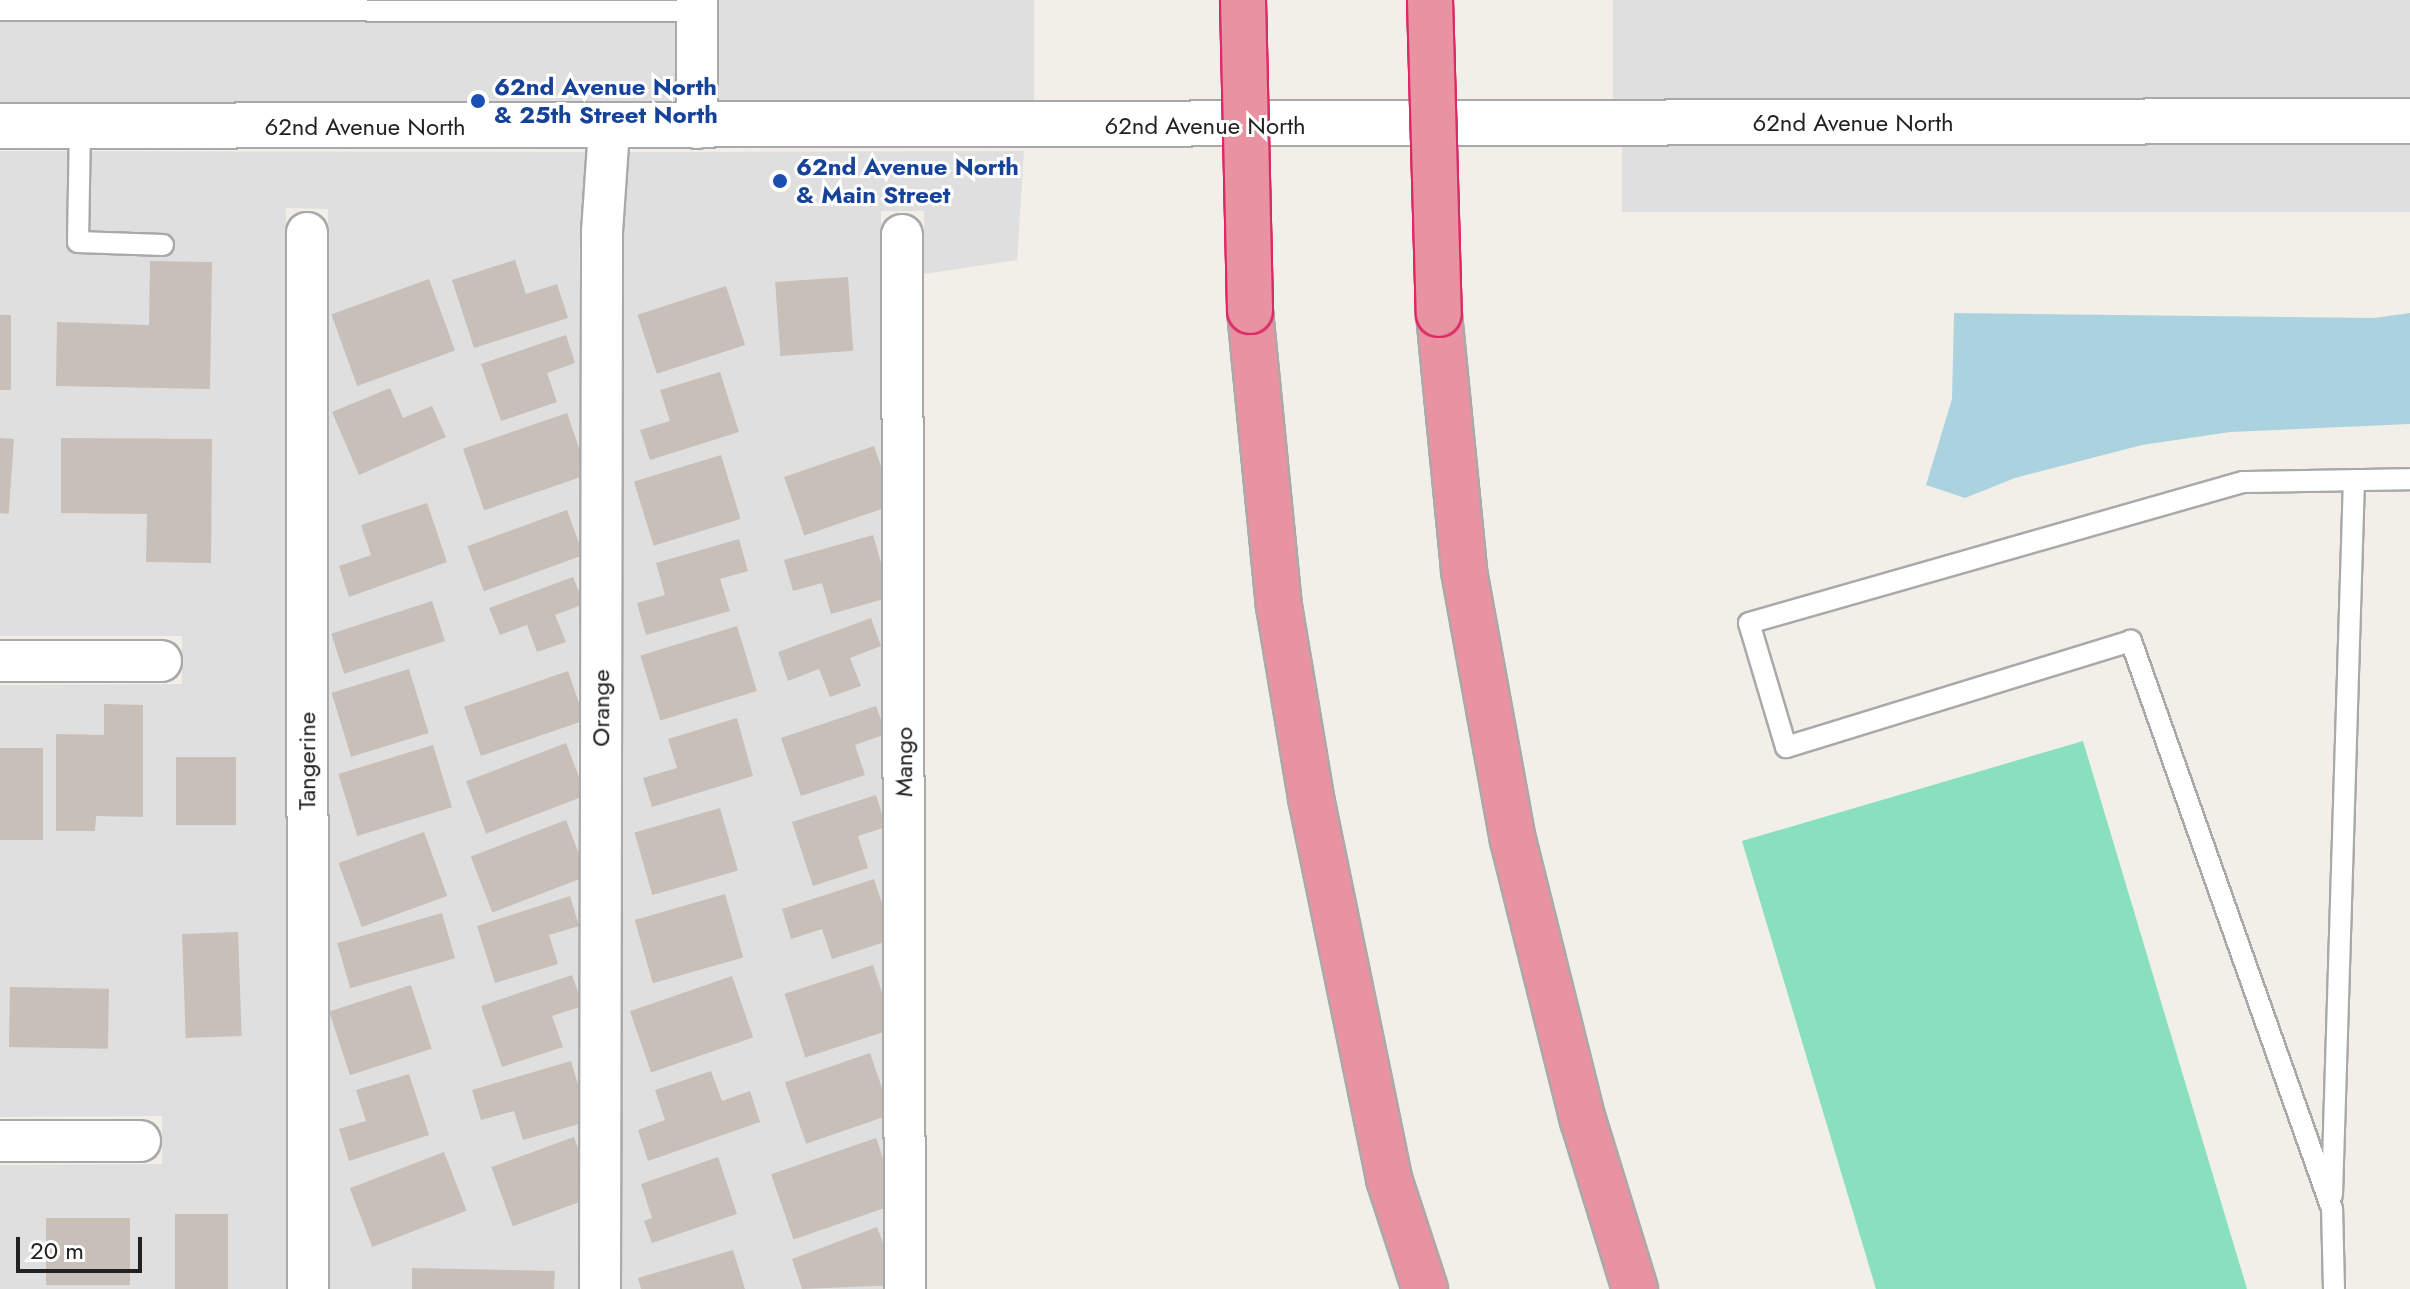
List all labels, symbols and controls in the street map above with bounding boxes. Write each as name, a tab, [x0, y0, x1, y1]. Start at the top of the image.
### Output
place label: 62nd Avenue North & 25th Street North	[494, 73, 718, 129]
marker: 62nd Avenue North & 25th Street North	[469, 92, 487, 110]
street label: 62nd Avenue North	[1752, 109, 1954, 137]
street label: 62nd Avenue North	[1104, 112, 1306, 140]
street label: 62nd Avenue North	[264, 113, 466, 141]
place label: 62nd Avenue North & Main Street	[796, 153, 1019, 209]
marker: 62nd Avenue North & Main Street	[771, 172, 789, 190]
street label: Orange	[587, 669, 615, 747]
street label: Tangerine	[293, 712, 321, 810]
street label: Mango	[890, 727, 918, 797]
scale bar	[20, 1221, 146, 1271]
text: 20 m	[30, 1233, 84, 1268]

